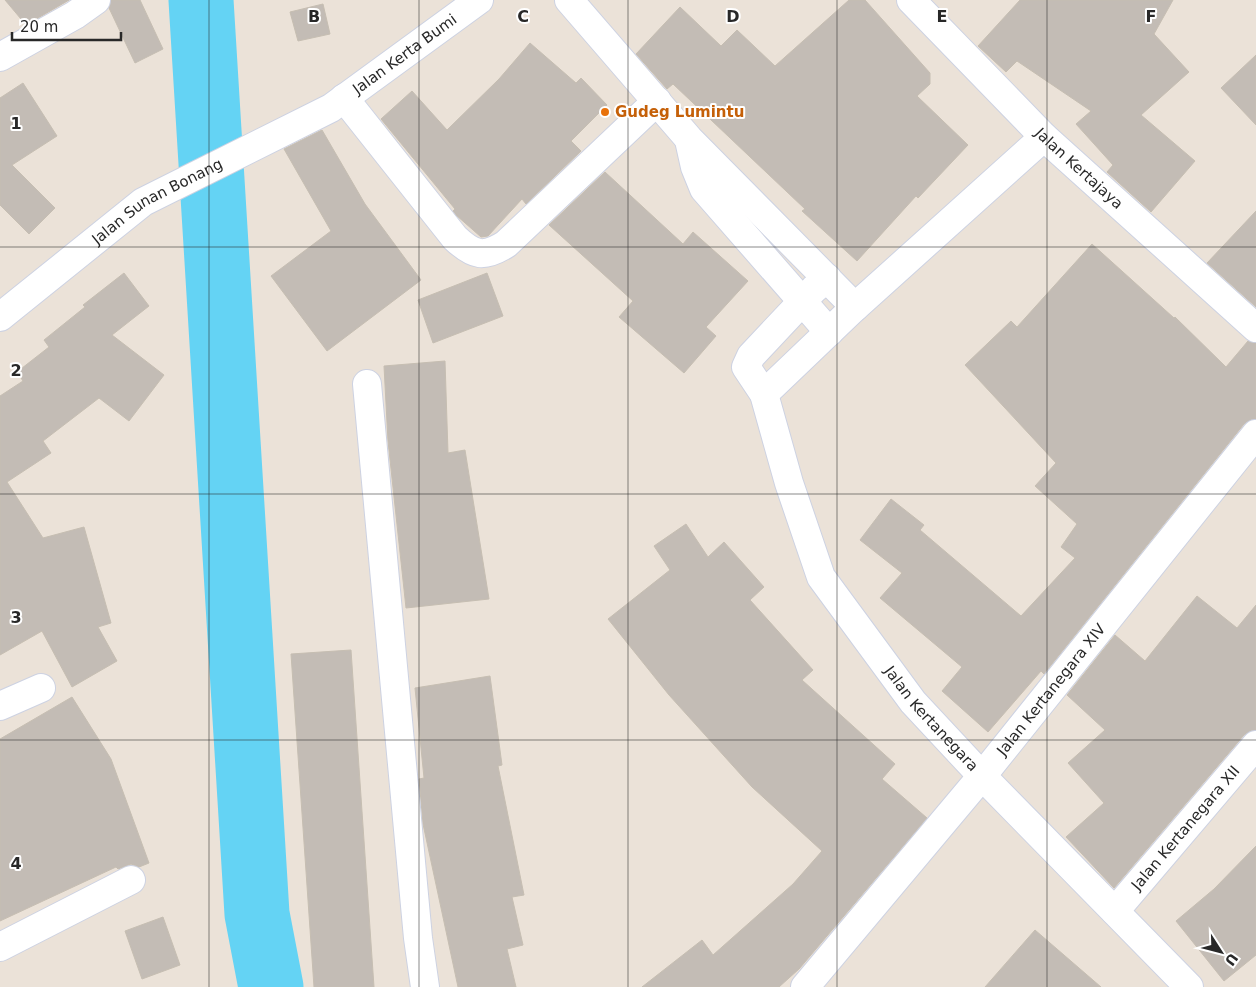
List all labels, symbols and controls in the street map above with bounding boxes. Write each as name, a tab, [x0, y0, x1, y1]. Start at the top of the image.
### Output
text: B	[308, 7, 320, 26]
text: C	[517, 7, 529, 26]
text: D	[726, 7, 740, 26]
text: E	[937, 7, 947, 26]
text: F	[1146, 7, 1156, 26]
scale bar	[12, 10, 121, 42]
street label: Jalan Kerta Bumi	[348, 10, 460, 99]
text: 20 m	[20, 18, 58, 36]
place label: Gudeg Lumintu	[615, 103, 744, 121]
marker: Gudeg Lumintu	[599, 106, 611, 118]
text: 1	[10, 114, 22, 133]
street label: Jalan Kertajaya	[1030, 123, 1127, 213]
street label: Jalan Sunan Bonang	[88, 155, 226, 249]
text: 2	[10, 361, 22, 380]
text: 3	[10, 608, 22, 627]
street label: Jalan Kertanegara XIV	[992, 620, 1110, 760]
street label: Jalan Kertanegara	[880, 662, 982, 775]
street label: Jalan Kertanegara XII	[1127, 762, 1243, 895]
text: 4	[10, 854, 22, 873]
north arrow	[1196, 927, 1246, 977]
text: U	[1222, 950, 1241, 969]

